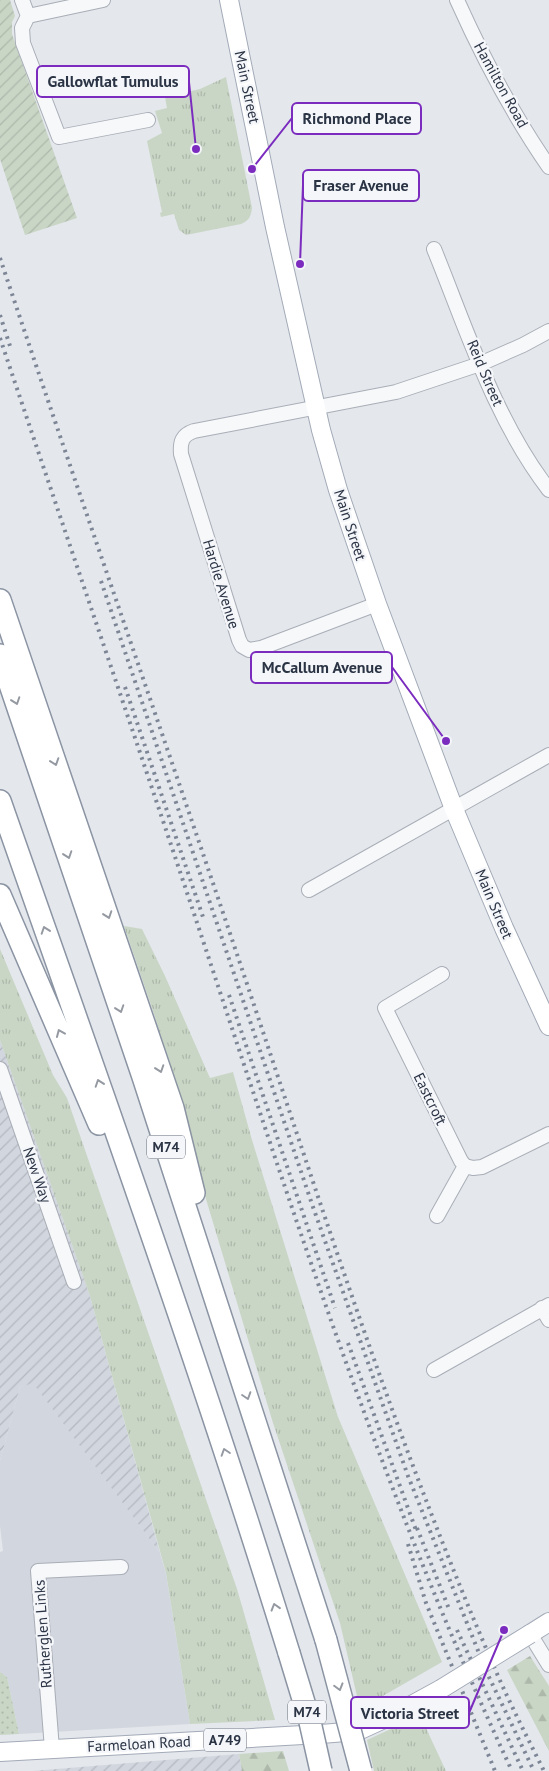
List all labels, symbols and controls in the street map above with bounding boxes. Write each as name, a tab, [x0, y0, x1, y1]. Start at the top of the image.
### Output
street label: Hamilton Road	[470, 39, 533, 131]
street label: Main Street	[231, 49, 264, 125]
callout: Gallowflat Tumulus	[37, 66, 189, 97]
text: Gallowflat Tumulus	[47, 71, 179, 91]
callout: Richmond Place	[292, 103, 421, 134]
text: Richmond Place	[302, 108, 412, 128]
callout: Fraser Avenue	[303, 170, 419, 201]
text: Fraser Avenue	[313, 175, 409, 195]
street label: Reid Street	[463, 337, 508, 409]
street label: Main Street	[330, 487, 371, 563]
street label: Hardie Avenue	[199, 537, 244, 631]
callout: McCallum Avenue	[251, 652, 392, 683]
text: McCallum Avenue	[262, 657, 382, 677]
one-way arrow	[10, 697, 20, 705]
one-way arrow	[49, 757, 59, 765]
one-way arrow	[62, 851, 72, 859]
street label: Main Street	[471, 866, 518, 942]
one-way arrow	[102, 911, 112, 919]
one-way arrow	[41, 926, 51, 935]
one-way arrow	[114, 1004, 124, 1013]
one-way arrow	[56, 1030, 66, 1038]
one-way arrow	[154, 1065, 164, 1073]
street label: Eastcroft	[410, 1069, 451, 1128]
one-way arrow	[95, 1079, 105, 1088]
road number: M74	[147, 1136, 185, 1158]
street label: New Way	[19, 1144, 56, 1205]
one-way arrow	[241, 1392, 251, 1400]
one-way arrow	[221, 1448, 231, 1457]
street label: Rutherglen Links	[29, 1579, 56, 1689]
one-way arrow	[270, 1603, 280, 1611]
one-way arrow	[334, 1683, 344, 1691]
callout: Victoria Street	[351, 1697, 469, 1728]
road number: M74	[288, 1700, 326, 1724]
text: Victoria Street	[360, 1703, 460, 1723]
road number: A749	[204, 1728, 246, 1752]
street label: Farmeloan Road	[87, 1731, 191, 1756]

